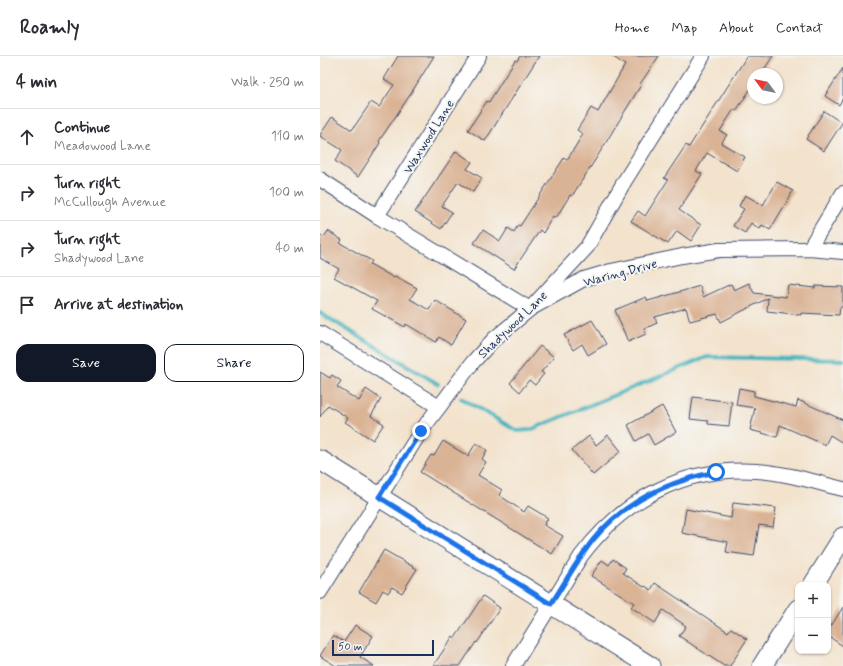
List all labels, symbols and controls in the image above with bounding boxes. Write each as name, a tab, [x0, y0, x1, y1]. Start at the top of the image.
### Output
text: Roamly	[20, 15, 79, 40]
text: Home	[615, 19, 649, 37]
text: Map	[671, 19, 697, 37]
text: About	[719, 19, 754, 37]
text: Contact	[776, 19, 823, 37]
north arrow	[747, 68, 783, 104]
text: 4 min	[16, 71, 57, 93]
text: Walk · 250 m	[231, 74, 304, 91]
street label: Waxwood Lane	[400, 96, 459, 177]
text: Continue	[54, 118, 110, 138]
icon: ahead	[16, 126, 38, 148]
text: 110 m	[271, 128, 304, 145]
text: Meadowood Lane	[54, 138, 151, 155]
text: Turn right	[54, 174, 121, 194]
icon: right	[16, 182, 38, 204]
text: 100 m	[269, 184, 304, 201]
text: McCullough Avenue	[54, 194, 166, 211]
text: Turn right	[54, 230, 121, 250]
icon: right	[16, 238, 38, 260]
text: 40 m	[275, 240, 304, 257]
text: Shadywood Lane	[54, 250, 144, 267]
street label: Waring Drive	[582, 255, 659, 291]
street label: Shadywood Lane	[475, 288, 551, 363]
icon: arrive	[16, 294, 38, 316]
text: Arrive at destination	[54, 295, 183, 315]
button: Save	[16, 344, 156, 382]
button: Share	[164, 344, 304, 382]
route end	[412, 422, 430, 440]
route start	[707, 463, 725, 481]
map controls	[795, 582, 831, 654]
button: +	[795, 582, 831, 618]
button: −	[795, 618, 831, 654]
scale bar	[332, 638, 434, 657]
text: 50 m	[338, 640, 363, 654]

